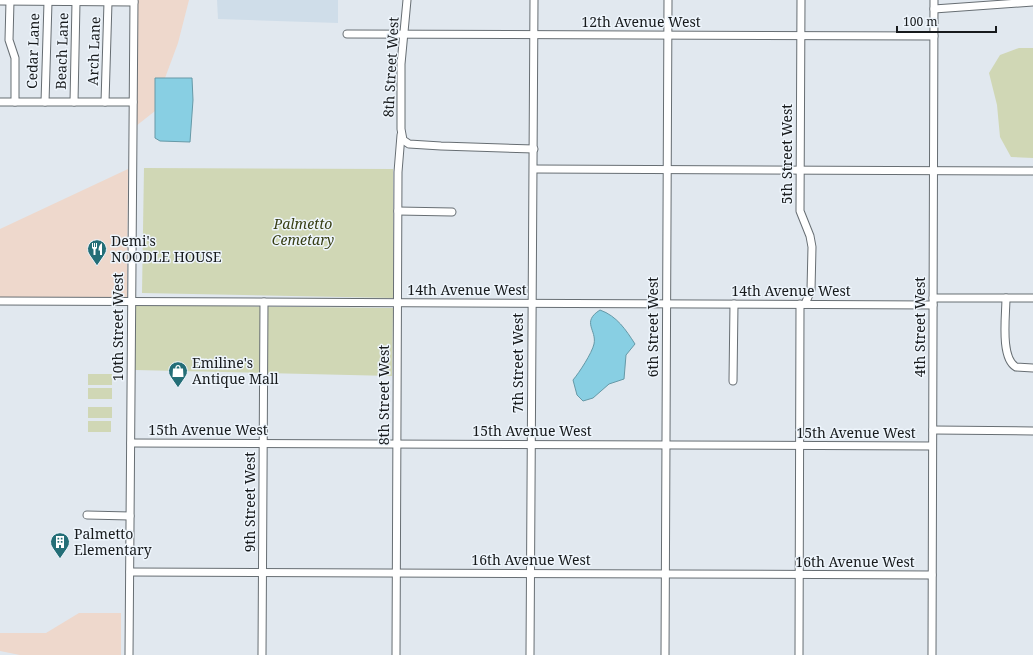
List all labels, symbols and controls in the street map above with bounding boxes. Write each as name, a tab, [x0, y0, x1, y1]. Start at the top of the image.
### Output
scale bar	[897, 8, 996, 34]
street label: Beach Lane	[51, 12, 72, 90]
street label: 12th Avenue West	[581, 12, 701, 31]
street label: Cedar Lane	[22, 13, 43, 89]
text: 100 m	[903, 13, 938, 30]
street label: Arch Lane	[83, 16, 104, 86]
street label: 8th Street West	[378, 16, 403, 118]
street label: 5th Street West	[777, 104, 796, 204]
park label: Palmetto Cemetary	[272, 214, 334, 249]
place label: Demi's NOODLE HOUSE	[111, 231, 222, 266]
restaurant icon: Demi's NOODLE HOUSE	[86, 238, 108, 266]
street label: 10th Street West	[108, 273, 127, 381]
street label: 6th Street West	[643, 277, 662, 377]
street label: 4th Street West	[910, 277, 929, 377]
street label: 14th Avenue West	[407, 280, 527, 299]
street label: 14th Avenue West	[731, 281, 851, 300]
street label: 7th Street West	[508, 313, 527, 413]
street label: 8th Street West	[374, 345, 393, 445]
place label: Emiline's Antique Mall	[192, 353, 279, 388]
shop icon: Emiline's Antique Mall	[167, 360, 189, 388]
street label: 15th Avenue West	[148, 420, 268, 439]
street label: 15th Avenue West	[472, 421, 592, 440]
street label: 15th Avenue West	[796, 423, 916, 442]
street label: 9th Street West	[240, 452, 259, 552]
place label: Palmetto Elementary	[74, 524, 152, 559]
building icon: Palmetto Elementary	[49, 531, 71, 559]
street label: 16th Avenue West	[471, 550, 591, 569]
street label: 16th Avenue West	[795, 552, 915, 571]

